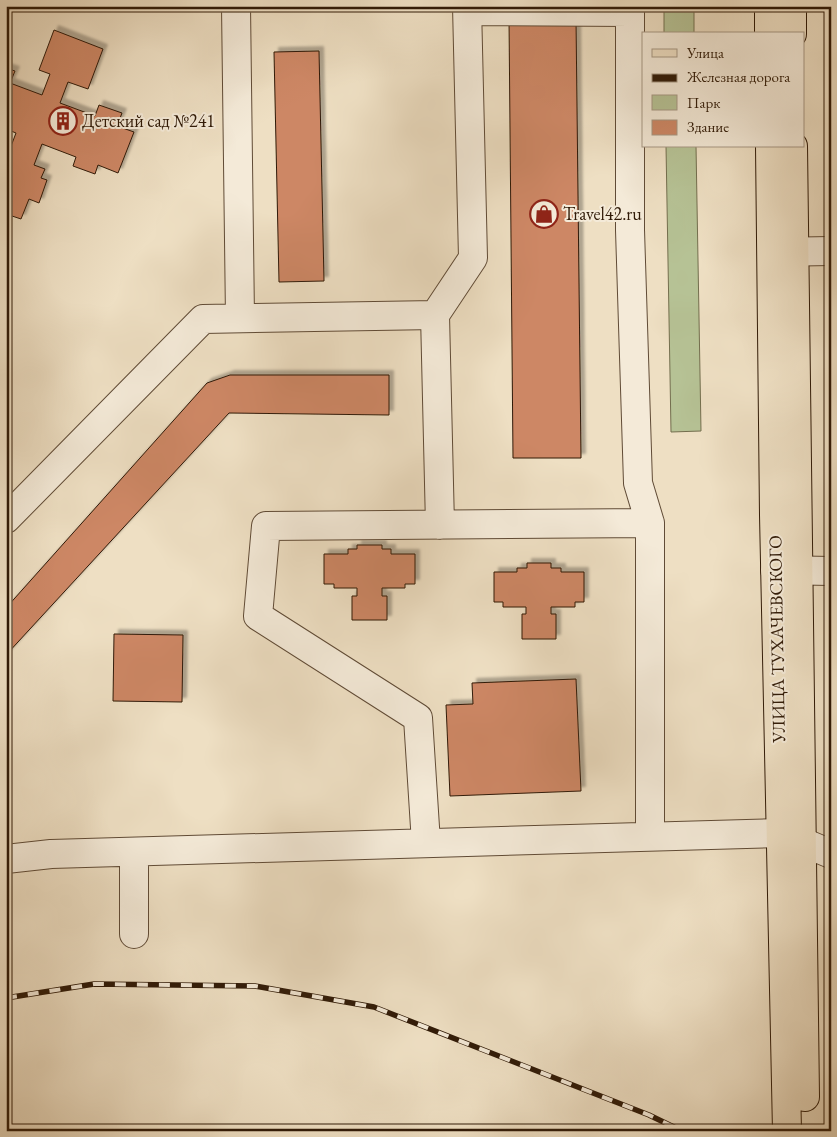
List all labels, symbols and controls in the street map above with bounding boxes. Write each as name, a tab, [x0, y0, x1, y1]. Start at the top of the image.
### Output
legend	[642, 32, 804, 148]
text: Улица	[686, 43, 724, 62]
text: Железная дорога	[686, 67, 790, 86]
text: Парк	[687, 93, 720, 112]
building icon: Детский сад №241	[48, 106, 78, 136]
place label: Детский сад №241	[82, 109, 215, 132]
text: Здание	[687, 117, 729, 136]
shop icon: Travel42.ru	[529, 199, 559, 229]
place label: Travel42.ru	[563, 202, 642, 225]
street label: УЛИЦА ТУХАЧЕВСКОГО	[763, 535, 790, 744]

